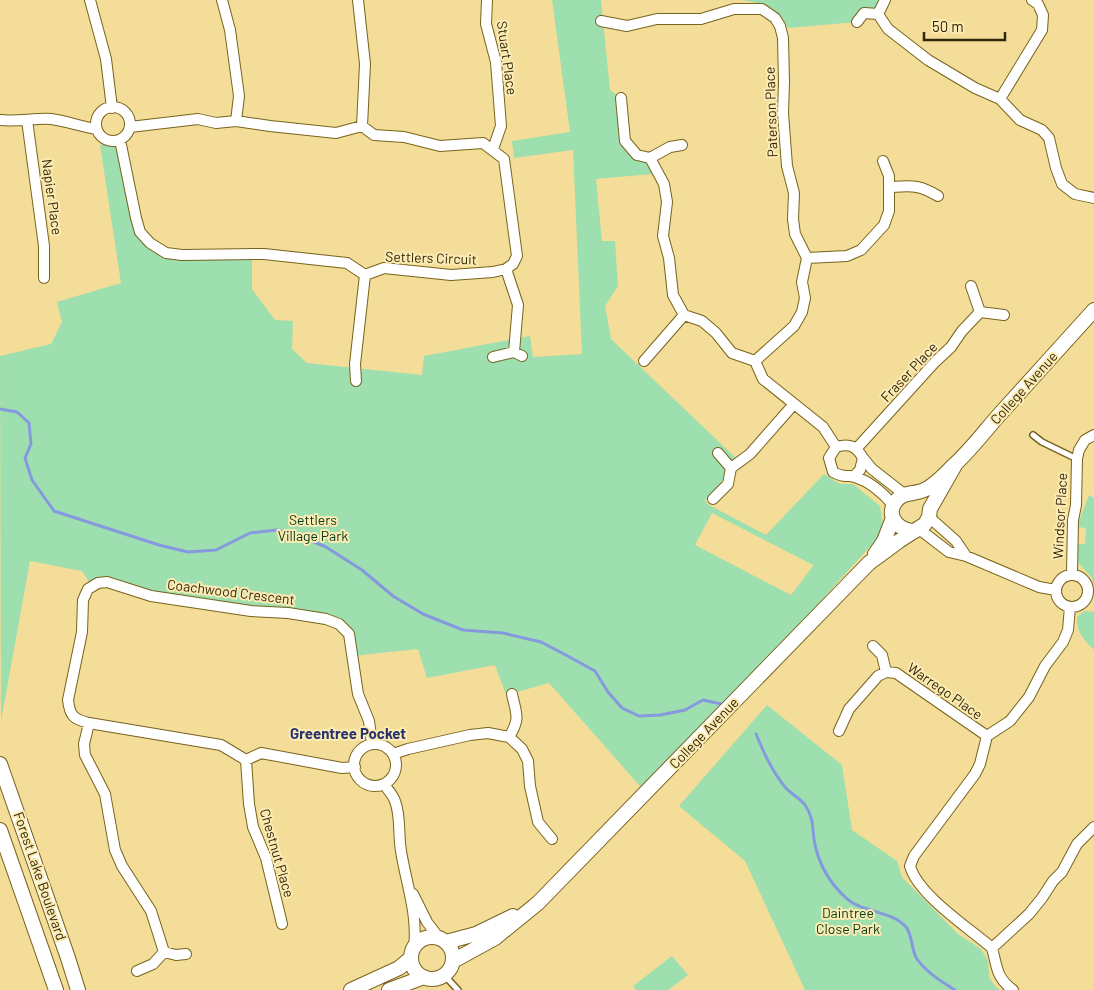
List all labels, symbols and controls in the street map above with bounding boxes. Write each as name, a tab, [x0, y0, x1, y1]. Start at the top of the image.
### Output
scale bar	[924, 10, 1005, 42]
text: 50 m	[932, 17, 964, 35]
street label: Stuart Place	[494, 20, 521, 96]
street label: Paterson Place	[760, 66, 781, 158]
street label: Napier Place	[39, 158, 66, 236]
street label: Settlers Circuit	[385, 247, 477, 268]
street label: Fraser Place	[877, 338, 941, 405]
street label: College Avenue	[986, 348, 1061, 428]
street label: Windsor Place	[1049, 472, 1070, 560]
park label: Settlers Village Park	[278, 511, 348, 544]
street label: Coachwood Crescent	[166, 575, 296, 608]
street label: Warrego Place	[905, 658, 986, 723]
street label: College Avenue	[665, 694, 742, 772]
district label: Greentree Pocket	[290, 724, 406, 742]
street label: Chestnut Place	[257, 807, 298, 899]
street label: Forest Lake Boulevard	[10, 809, 70, 942]
park label: Daintree Close Park	[816, 904, 880, 937]

